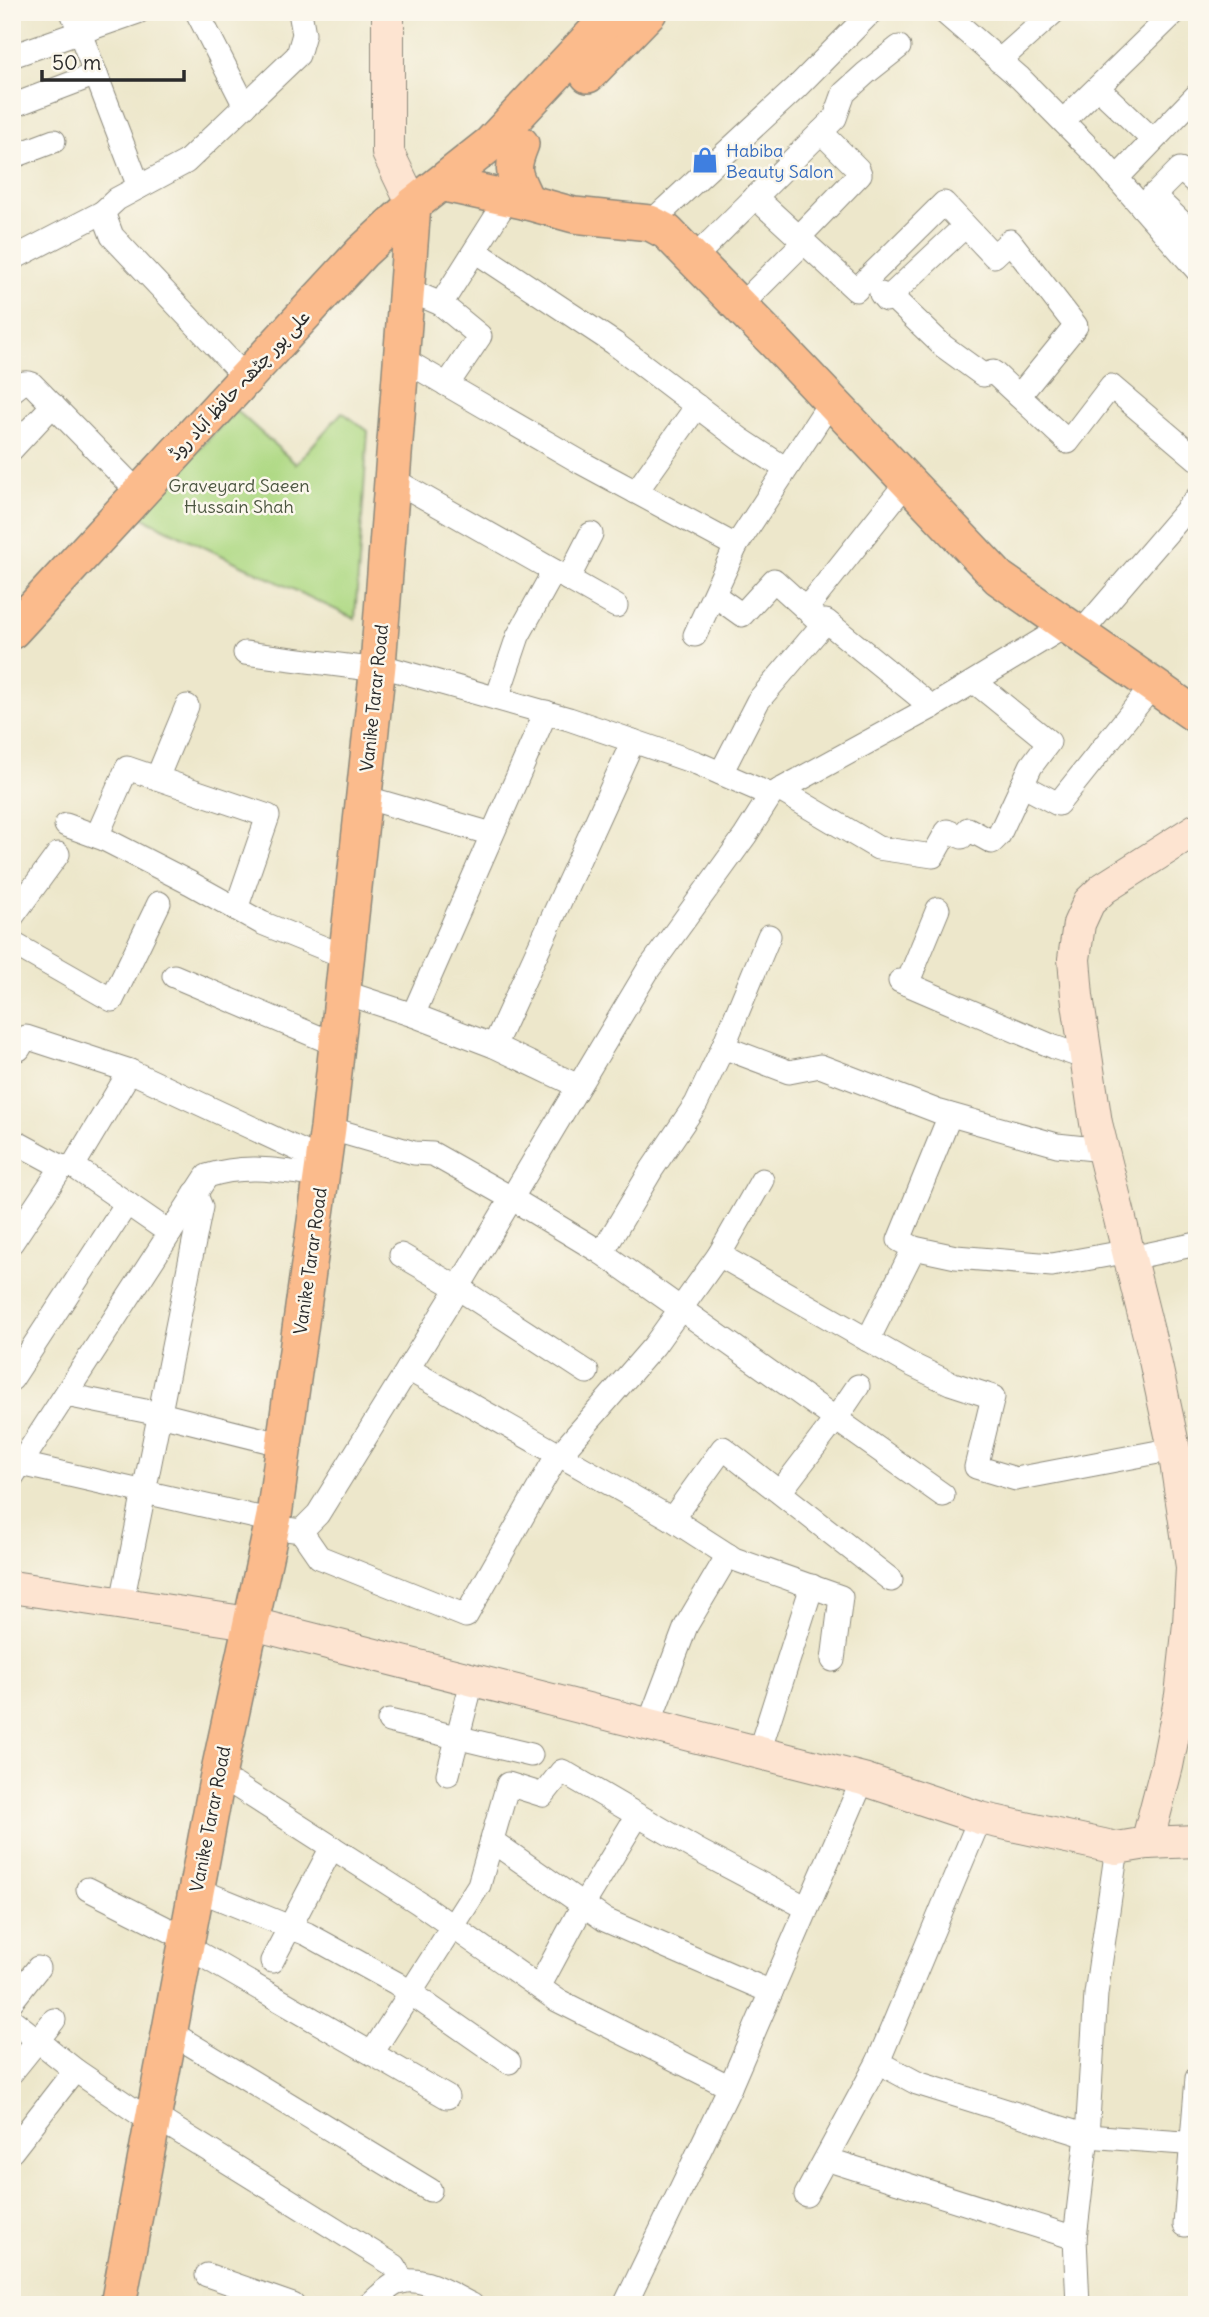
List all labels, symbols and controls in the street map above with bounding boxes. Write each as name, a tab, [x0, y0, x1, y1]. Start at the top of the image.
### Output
scale bar	[42, 38, 184, 82]
text: 50 m	[52, 49, 101, 76]
place label: Habiba Beauty Salon	[726, 139, 834, 183]
shop icon: Habiba Beauty Salon	[690, 145, 720, 175]
street label: علی پور چٹھہ حافظ آباد روڈ	[163, 305, 315, 466]
park label: Graveyard Saeen Hussain Shah	[168, 474, 310, 518]
street label: Vanike Tarar Road	[355, 623, 393, 773]
street label: Vanike Tarar Road	[288, 1186, 332, 1336]
street label: Vanike Tarar Road	[185, 1744, 235, 1894]

